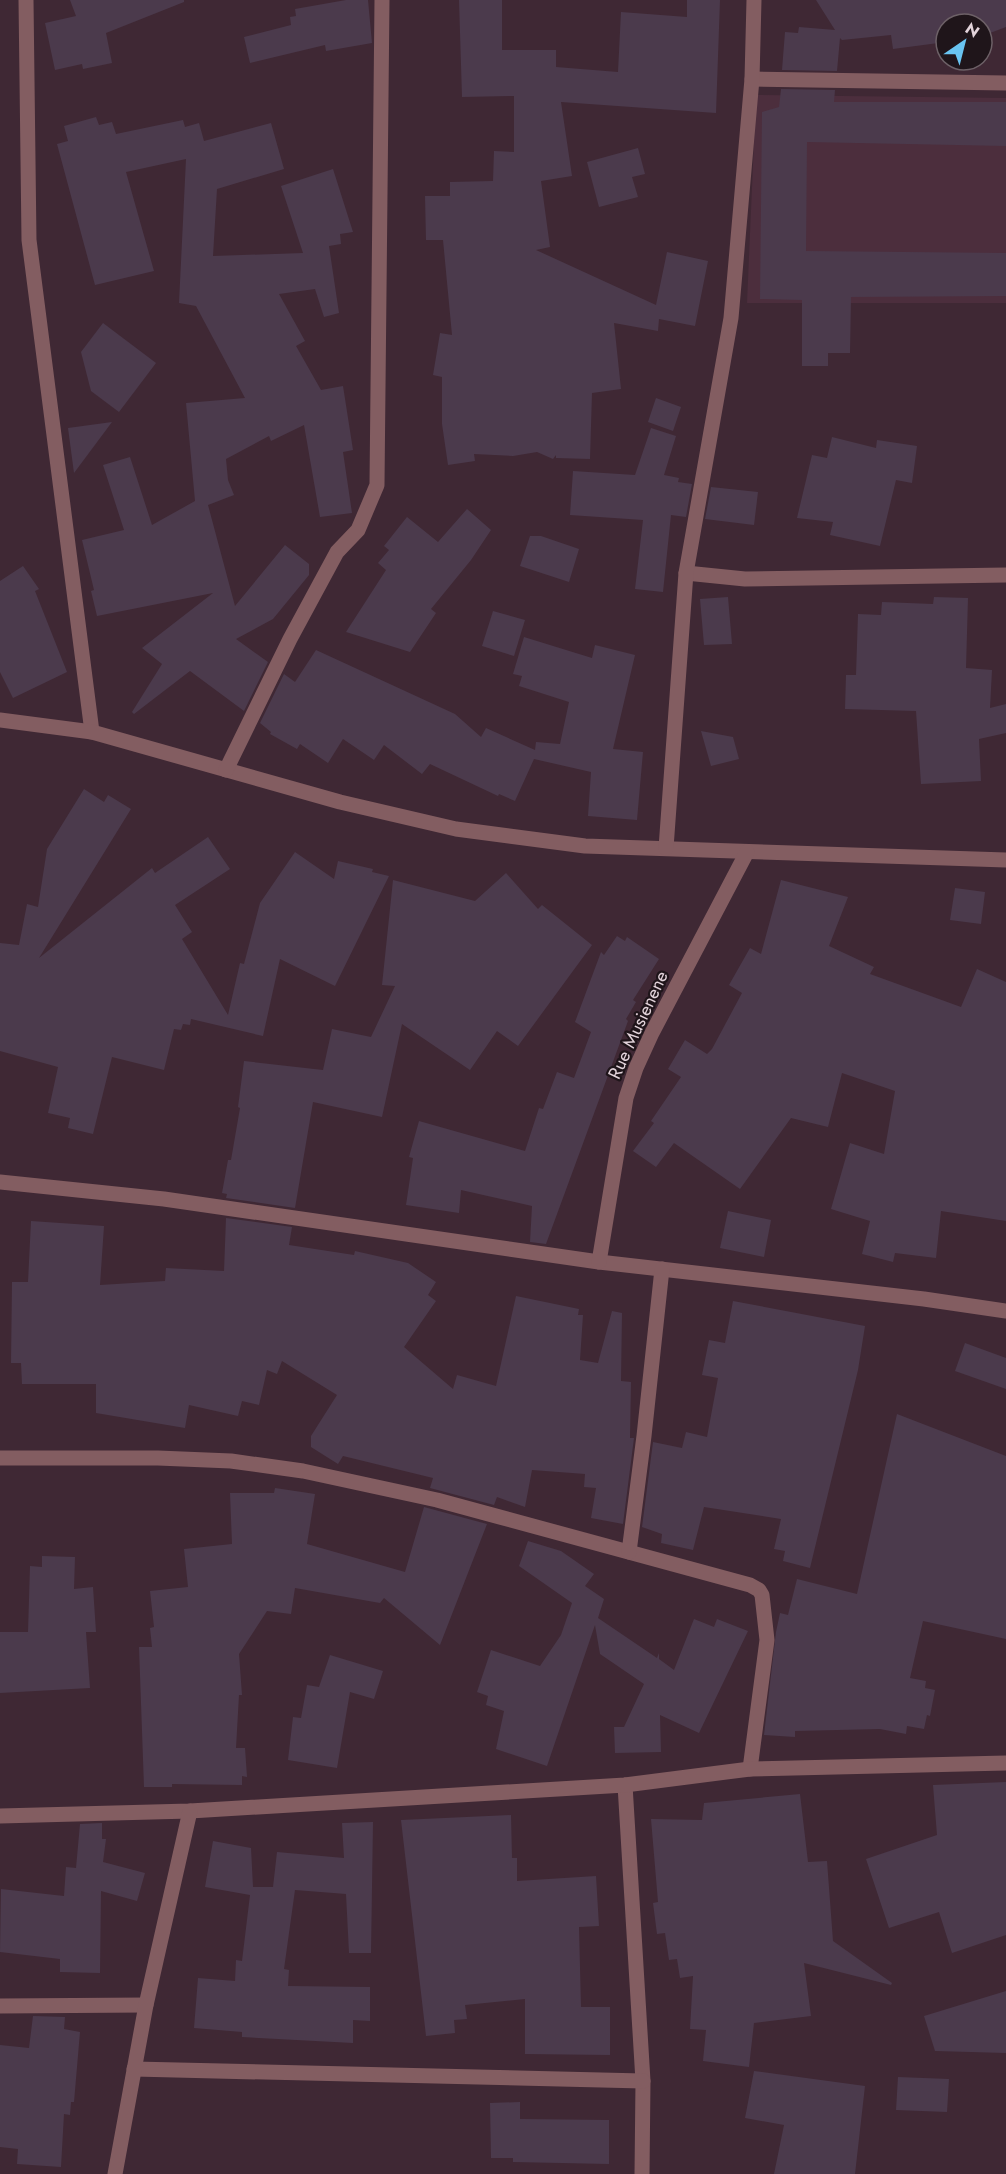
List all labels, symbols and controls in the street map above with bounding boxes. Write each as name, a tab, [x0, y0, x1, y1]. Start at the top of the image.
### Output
north arrow	[934, 12, 994, 72]
text: N	[961, 17, 984, 43]
street label: Rue Musienene	[602, 967, 674, 1083]

